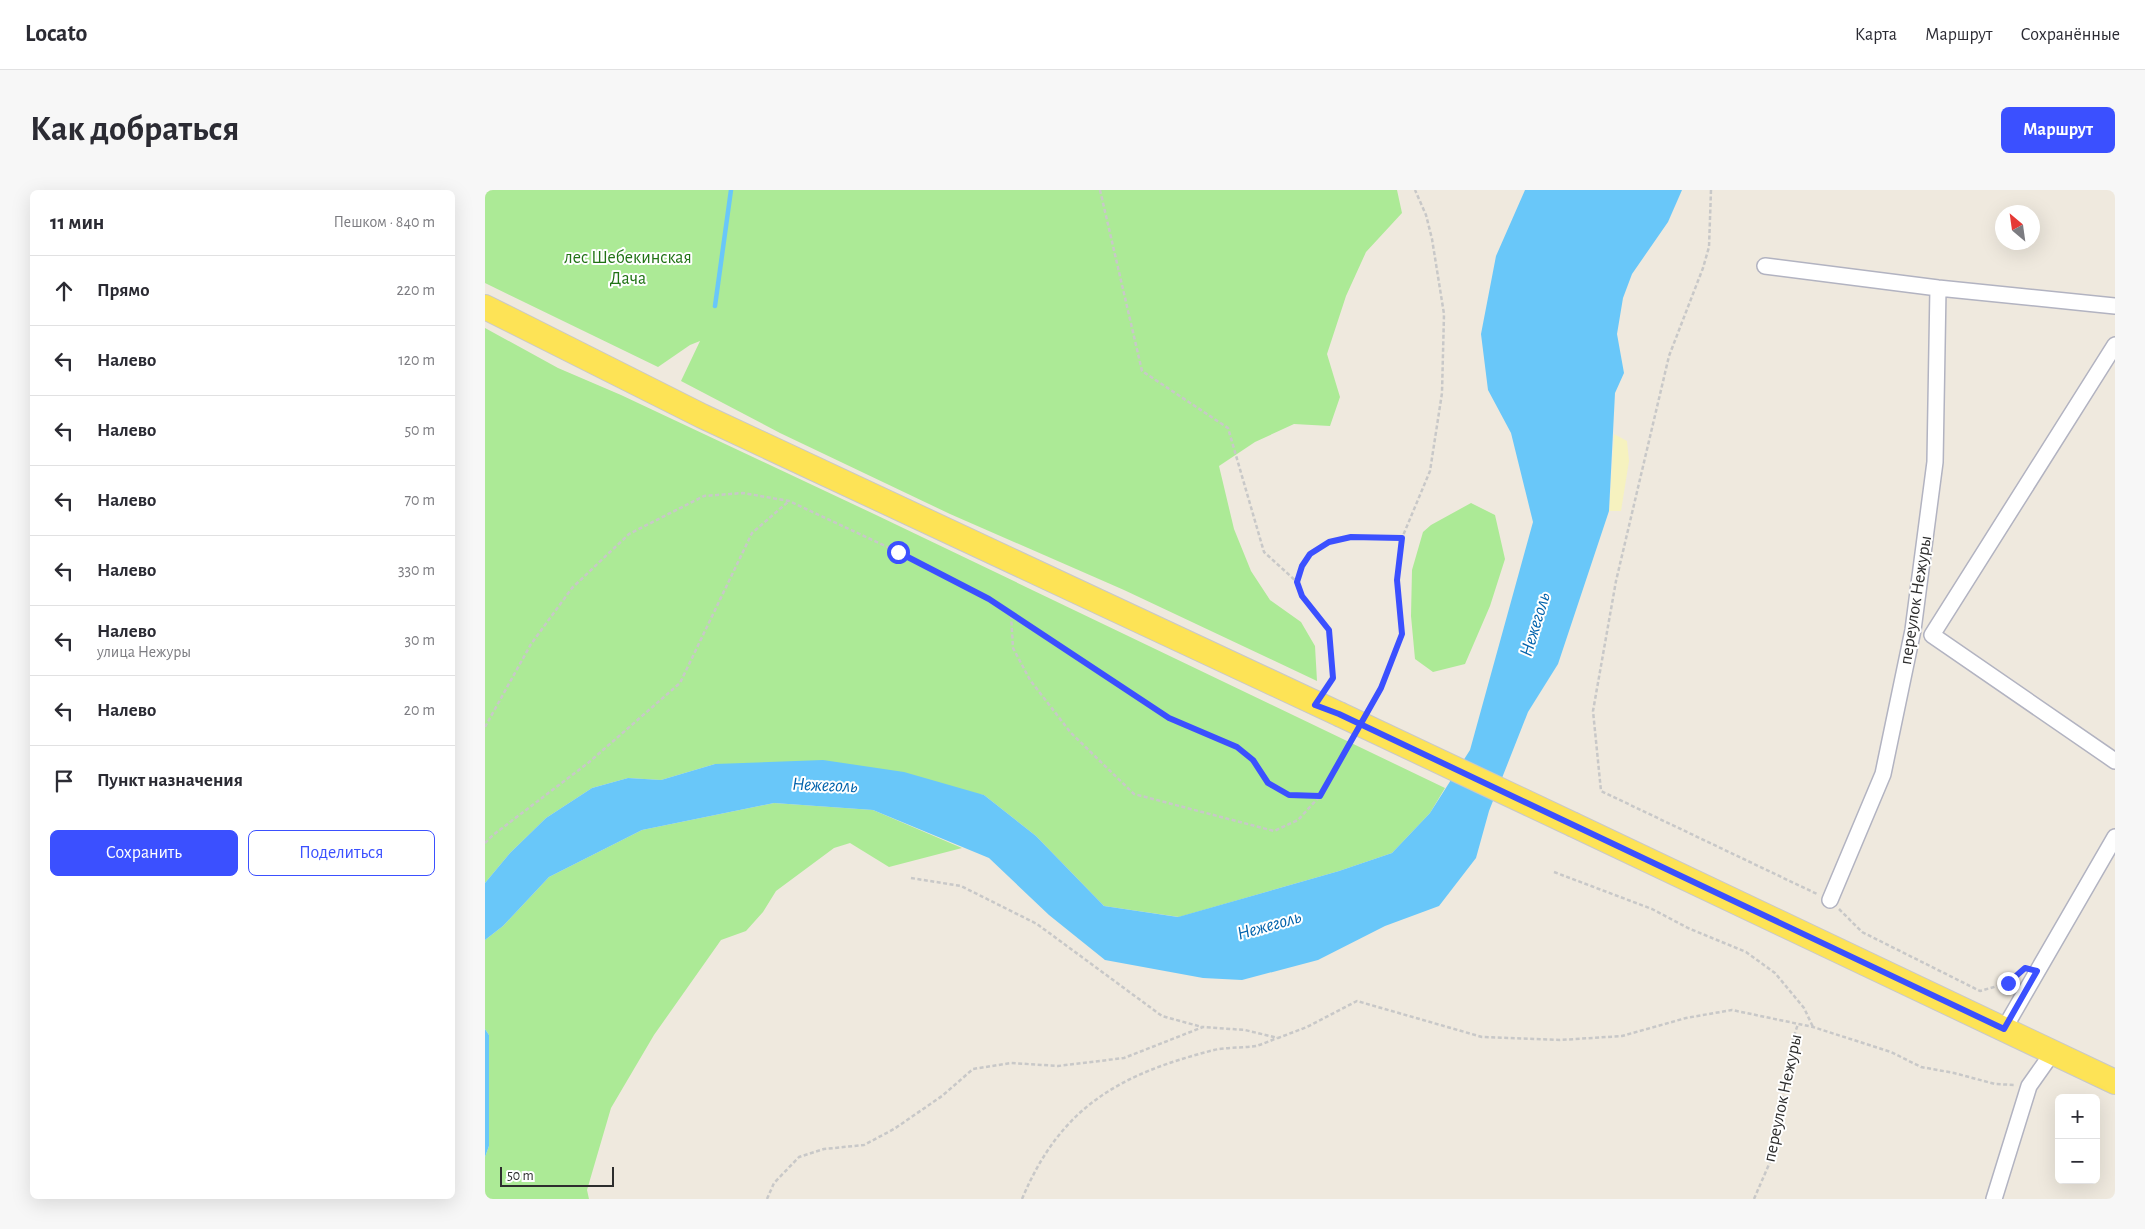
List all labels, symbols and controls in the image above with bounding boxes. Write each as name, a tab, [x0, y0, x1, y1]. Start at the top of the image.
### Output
text: Locato	[25, 22, 87, 46]
text: Карта	[1855, 26, 1897, 44]
text: Маршрут	[1925, 26, 1993, 44]
text: Сохранённые	[2021, 26, 2120, 44]
button: Маршрут	[2001, 107, 2115, 153]
text: Как добраться	[30, 112, 239, 147]
north arrow	[1995, 205, 2040, 250]
text: 11 мин	[50, 212, 104, 233]
text: Пешком · 840 m	[334, 214, 435, 230]
park label: лес Шебекинская Дача	[564, 248, 692, 288]
icon: ahead	[50, 277, 78, 305]
text: Прямо	[97, 281, 150, 300]
text: 220 m	[397, 282, 435, 298]
icon: left	[50, 347, 78, 375]
text: Налево	[97, 351, 156, 370]
text: 120 m	[398, 352, 435, 368]
icon: left	[50, 417, 78, 445]
text: Налево	[97, 421, 156, 440]
text: 50 m	[404, 422, 435, 438]
icon: left	[50, 487, 78, 515]
text: Налево	[97, 491, 156, 510]
text: 70 m	[404, 492, 435, 508]
street label: переулок Нежуры	[1897, 534, 1935, 666]
route start	[887, 541, 910, 564]
icon: left	[50, 557, 78, 585]
text: Налево	[97, 561, 156, 580]
text: 330 m	[398, 562, 435, 578]
water label: Нежеголь	[1517, 590, 1554, 659]
text: Налево	[97, 622, 156, 641]
icon: left	[50, 627, 78, 655]
text: 30 m	[405, 632, 435, 648]
text: улица Нежуры	[97, 644, 191, 660]
icon: left	[50, 697, 78, 725]
text: Налево	[97, 701, 156, 720]
text: 20 m	[404, 702, 435, 718]
icon: arrive	[50, 767, 78, 795]
text: Пункт назначения	[97, 771, 243, 790]
water label: Нежеголь	[792, 775, 859, 796]
button: Сохранить	[50, 830, 238, 876]
button: Поделиться	[248, 830, 435, 876]
water label: Нежеголь	[1235, 907, 1304, 944]
route end	[1997, 972, 2020, 995]
street label: переулок Нежуры	[1761, 1032, 1805, 1164]
map controls	[2055, 1094, 2100, 1184]
button: +	[2055, 1094, 2100, 1139]
button: −	[2055, 1139, 2100, 1184]
scale bar	[500, 1164, 614, 1187]
text: 50 m	[507, 1169, 534, 1183]

